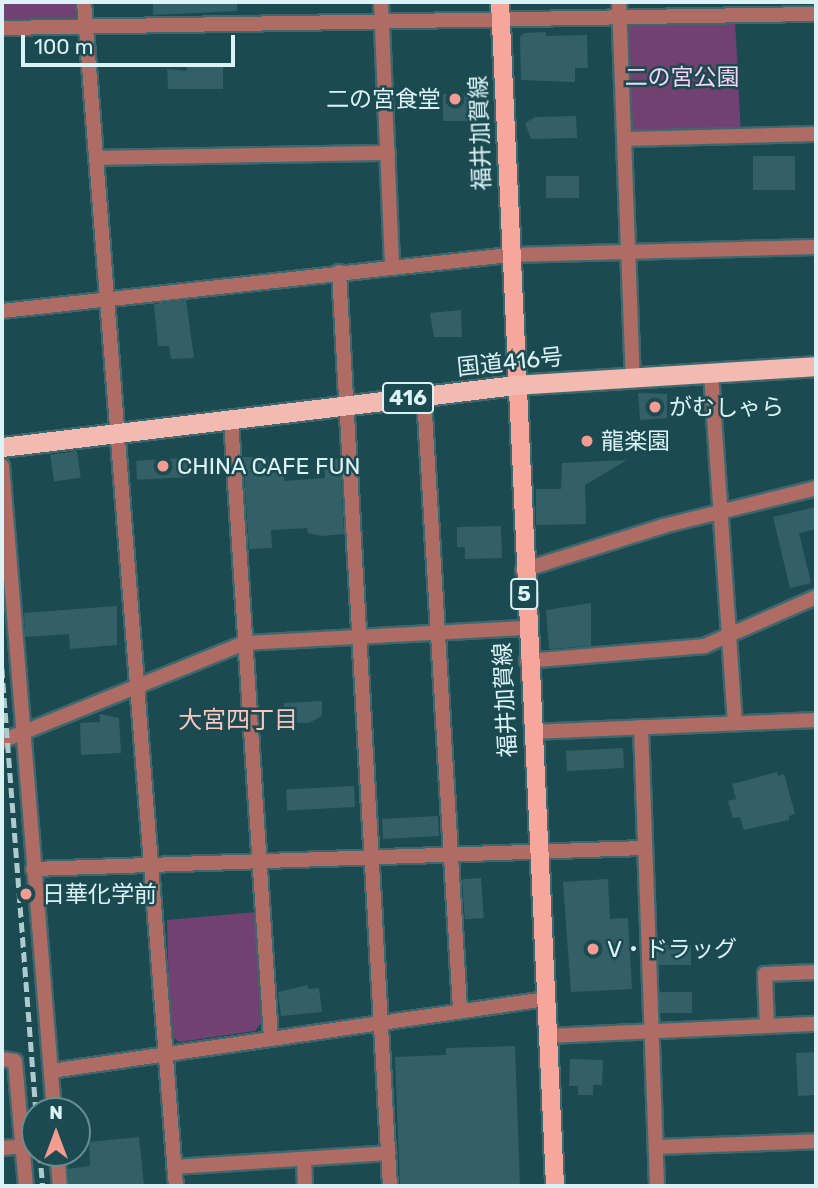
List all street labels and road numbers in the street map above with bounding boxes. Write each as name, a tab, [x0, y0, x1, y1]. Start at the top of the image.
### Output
street label: 福井加賀線	[464, 75, 496, 191]
street label: 国道416号	[456, 343, 564, 381]
road number: 416	[382, 380, 434, 416]
road number: 5	[510, 576, 538, 612]
street label: 福井加賀線	[488, 642, 522, 758]

